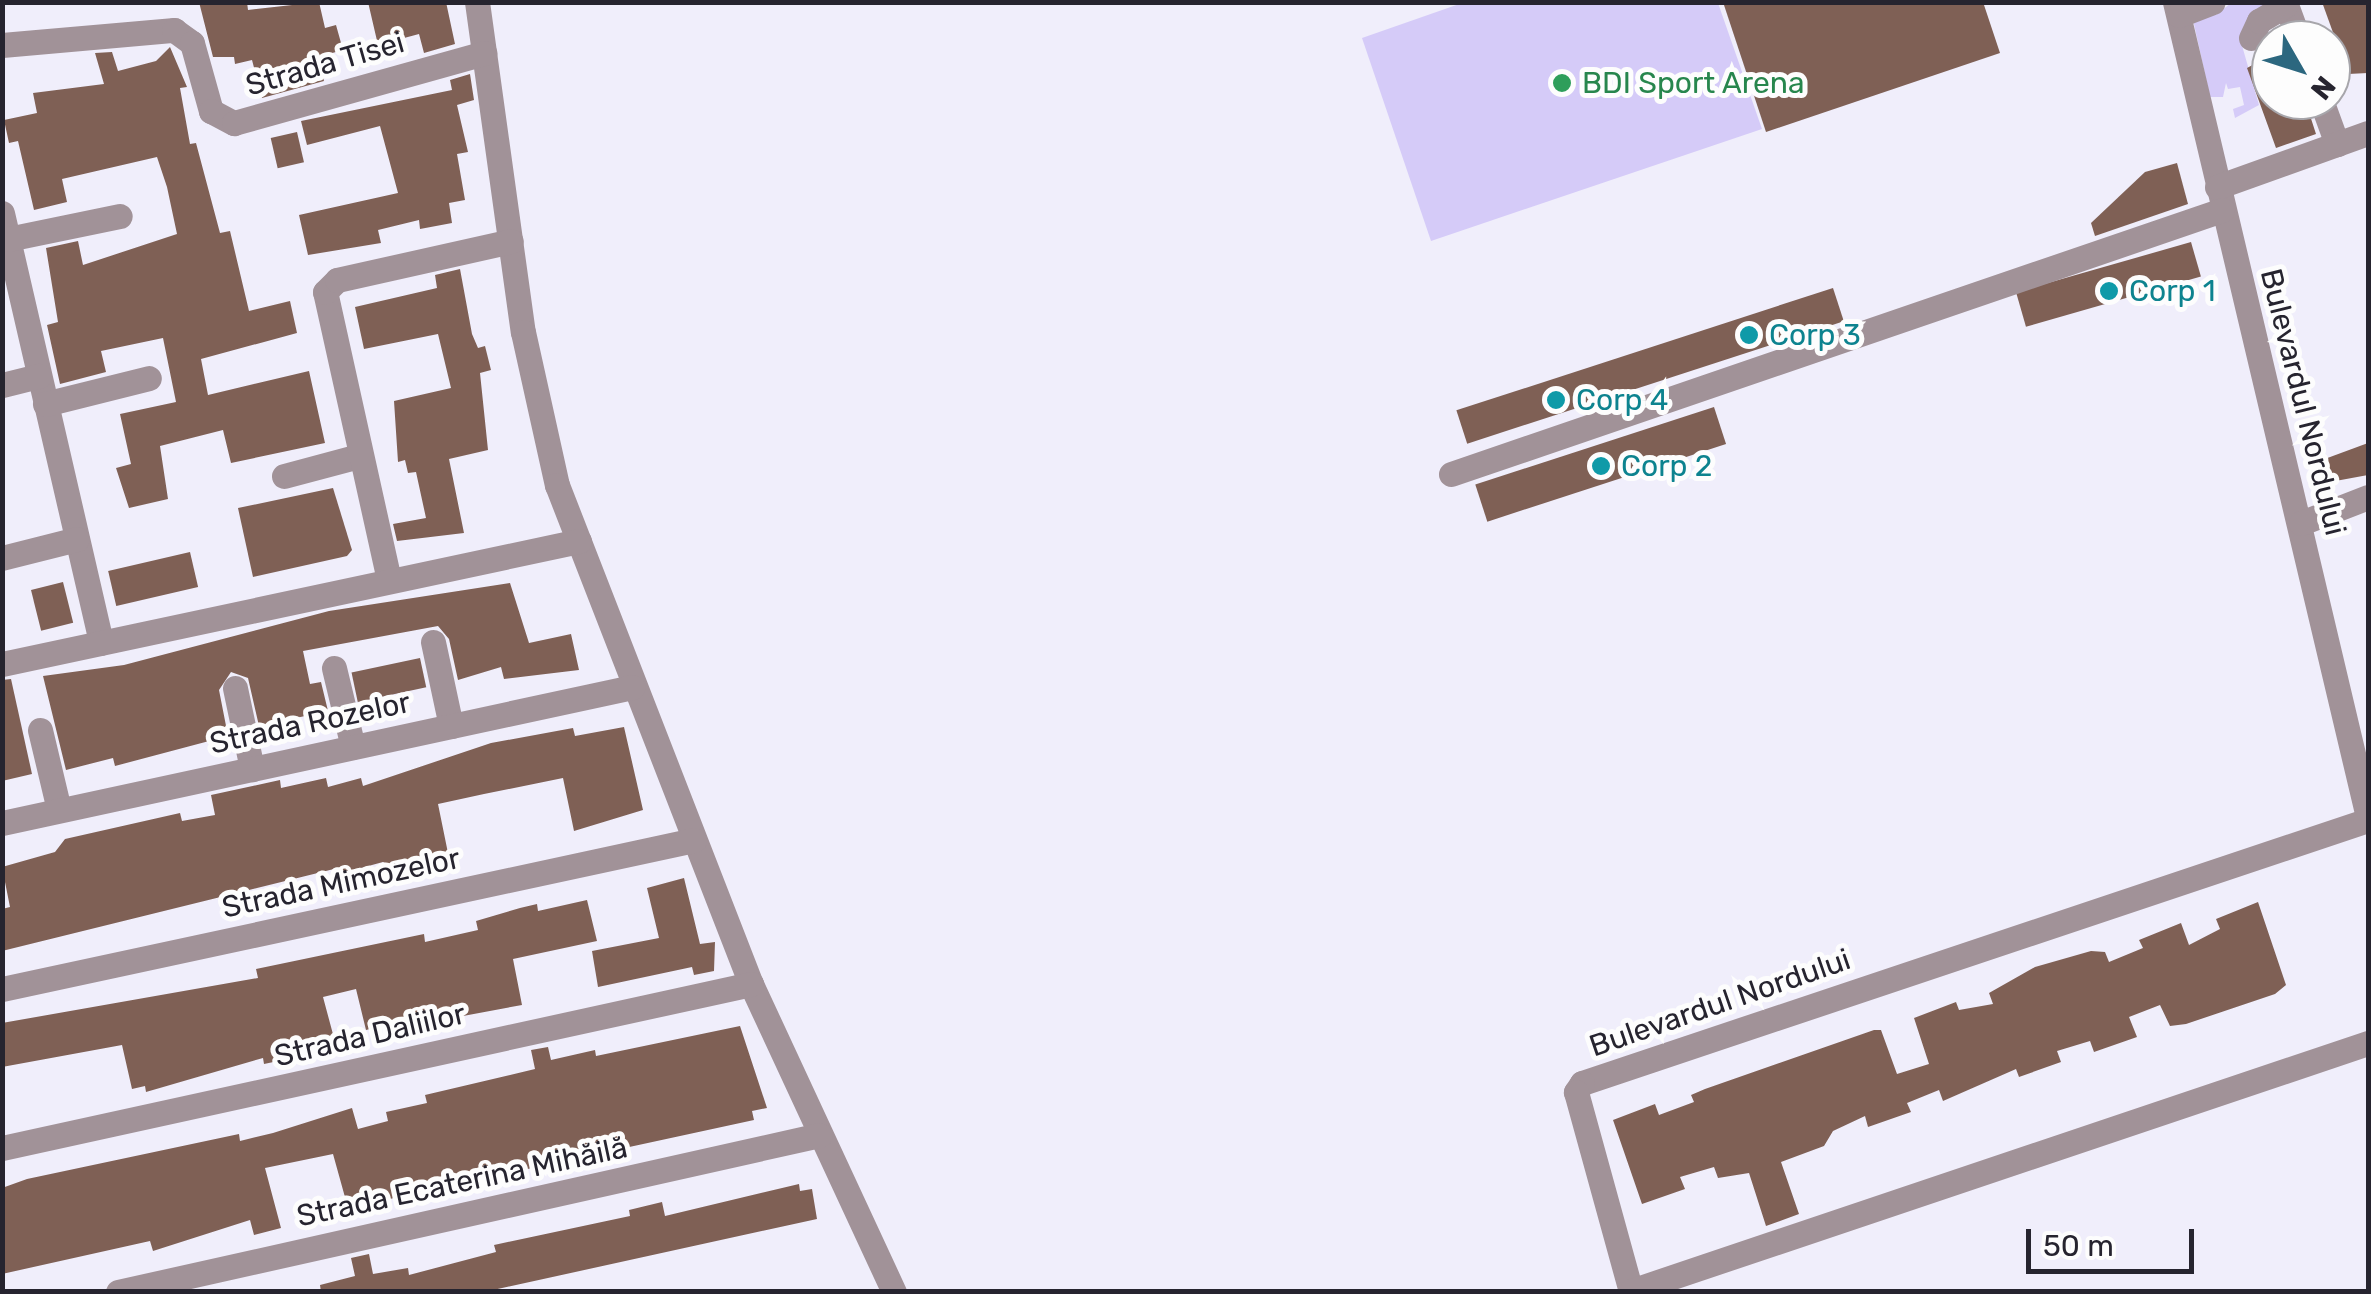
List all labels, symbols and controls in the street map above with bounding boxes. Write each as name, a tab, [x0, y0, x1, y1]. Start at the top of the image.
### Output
north arrow	[2251, 20, 2351, 120]
street label: Strada Tisei	[241, 24, 409, 104]
place label: BDI Sport Arena	[1582, 65, 1805, 101]
text: N	[2304, 70, 2342, 106]
marker: BDI Sport Arena	[1551, 72, 1573, 94]
street label: Bulevardul Nordului	[2252, 265, 2354, 539]
place label: Corp 1	[2129, 273, 2216, 309]
marker: Corp 1	[2098, 280, 2120, 302]
place label: Corp 3	[1769, 317, 1861, 353]
marker: Corp 3	[1738, 324, 1760, 346]
place label: Corp 4	[1576, 382, 1668, 418]
marker: Corp 4	[1545, 389, 1567, 411]
place label: Corp 2	[1621, 448, 1712, 484]
marker: Corp 2	[1590, 455, 1612, 477]
street label: Strada Rozelor	[206, 684, 414, 762]
street label: Strada Mimozelor	[219, 840, 463, 926]
street label: Bulevardul Nordului	[1585, 941, 1855, 1065]
street label: Strada Daliilor	[271, 996, 469, 1074]
street label: Strada Ecaterina Mihăilă	[293, 1129, 631, 1235]
scale bar	[2031, 1209, 2198, 1271]
text: 50 m	[2043, 1228, 2114, 1264]

